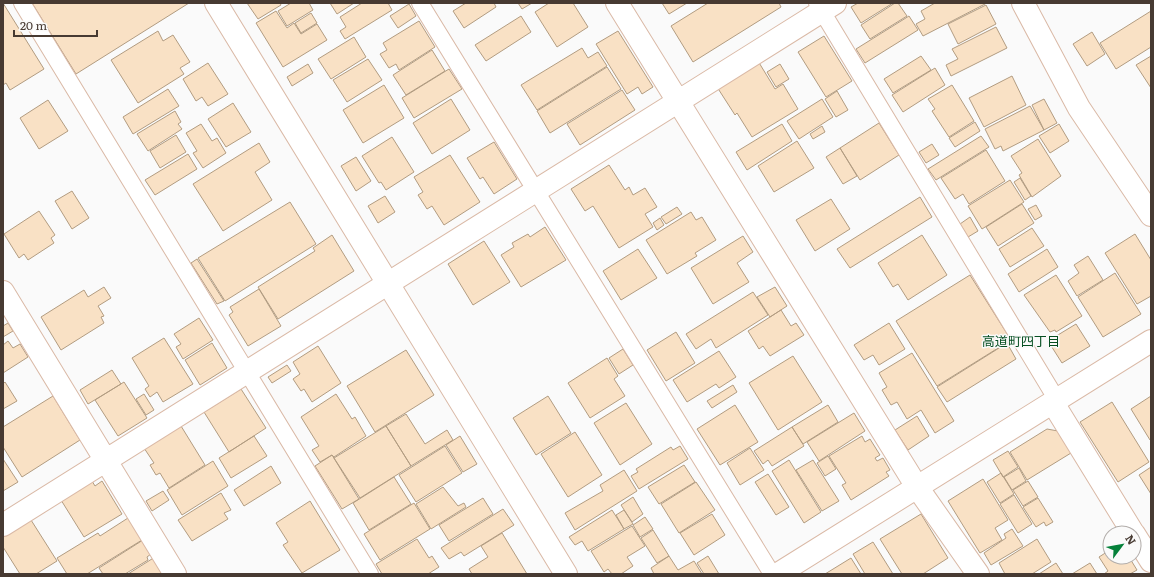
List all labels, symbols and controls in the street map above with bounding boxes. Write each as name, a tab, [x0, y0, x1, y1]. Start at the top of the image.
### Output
scale bar	[14, 12, 97, 38]
text: 20 m	[20, 16, 47, 34]
district label: 高道町四丁目	[982, 331, 1060, 350]
north arrow	[1102, 525, 1142, 565]
text: N	[1122, 531, 1141, 547]

